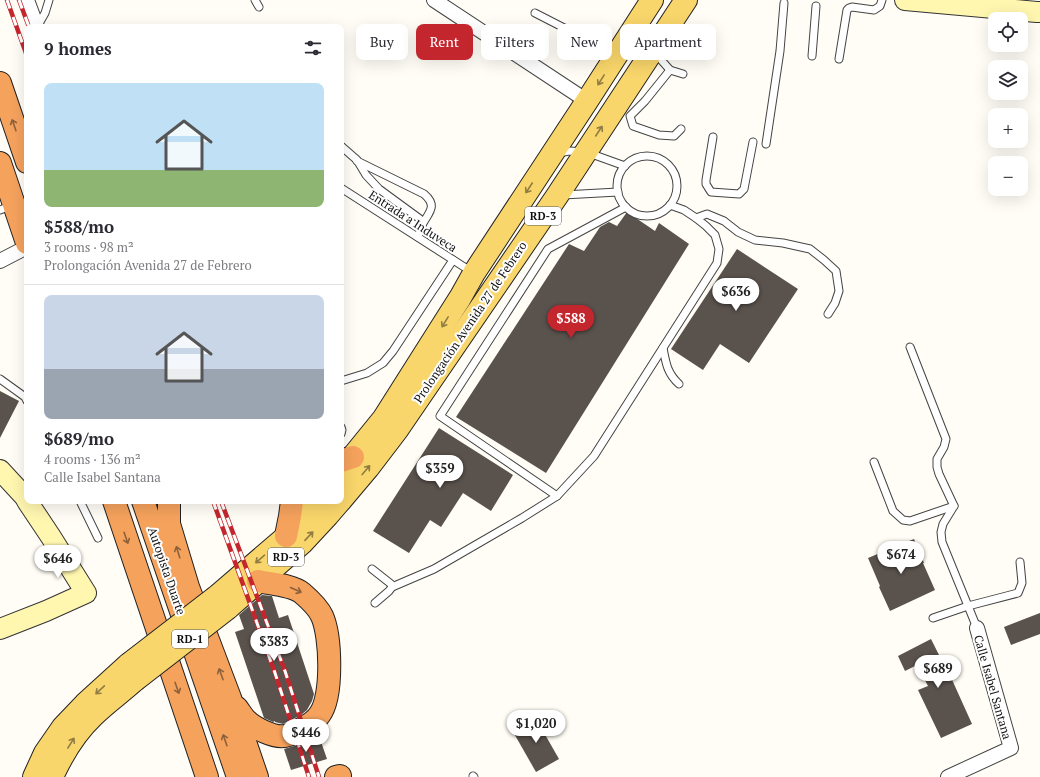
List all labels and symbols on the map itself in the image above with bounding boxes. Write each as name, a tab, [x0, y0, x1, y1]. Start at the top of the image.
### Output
one-way arrow	[597, 74, 605, 85]
one-way arrow	[10, 119, 18, 131]
one-way arrow	[595, 126, 603, 137]
one-way arrow	[525, 182, 533, 194]
street label: Entrada a Induveca	[366, 187, 460, 255]
road number: RD-3	[525, 207, 561, 225]
street label: Prolongación Avenida 27 de Febrero	[410, 238, 530, 406]
pin: $636	[712, 278, 760, 312]
pin: $588	[547, 305, 595, 339]
one-way arrow	[441, 316, 449, 327]
pin: $359	[416, 455, 464, 489]
one-way arrow	[362, 464, 371, 475]
street label: Autopista Duarte	[145, 525, 189, 617]
one-way arrow	[304, 531, 314, 541]
one-way arrow	[123, 532, 131, 544]
pin: $674	[877, 541, 925, 575]
pin: $646	[34, 545, 82, 579]
one-way arrow	[173, 546, 181, 558]
road number: RD-3	[268, 548, 304, 566]
one-way arrow	[255, 554, 265, 563]
one-way arrow	[290, 587, 302, 595]
pin: $383	[250, 628, 298, 662]
road number: RD-1	[172, 630, 208, 648]
street label: Calle Isabel Santana	[971, 633, 1015, 741]
pin: $689	[914, 655, 962, 689]
one-way arrow	[216, 669, 224, 681]
one-way arrow	[173, 681, 181, 693]
one-way arrow	[95, 686, 105, 695]
pin: $1,020	[503, 710, 569, 744]
pin: $446	[282, 719, 330, 753]
one-way arrow	[221, 734, 228, 747]
one-way arrow	[67, 737, 75, 749]

